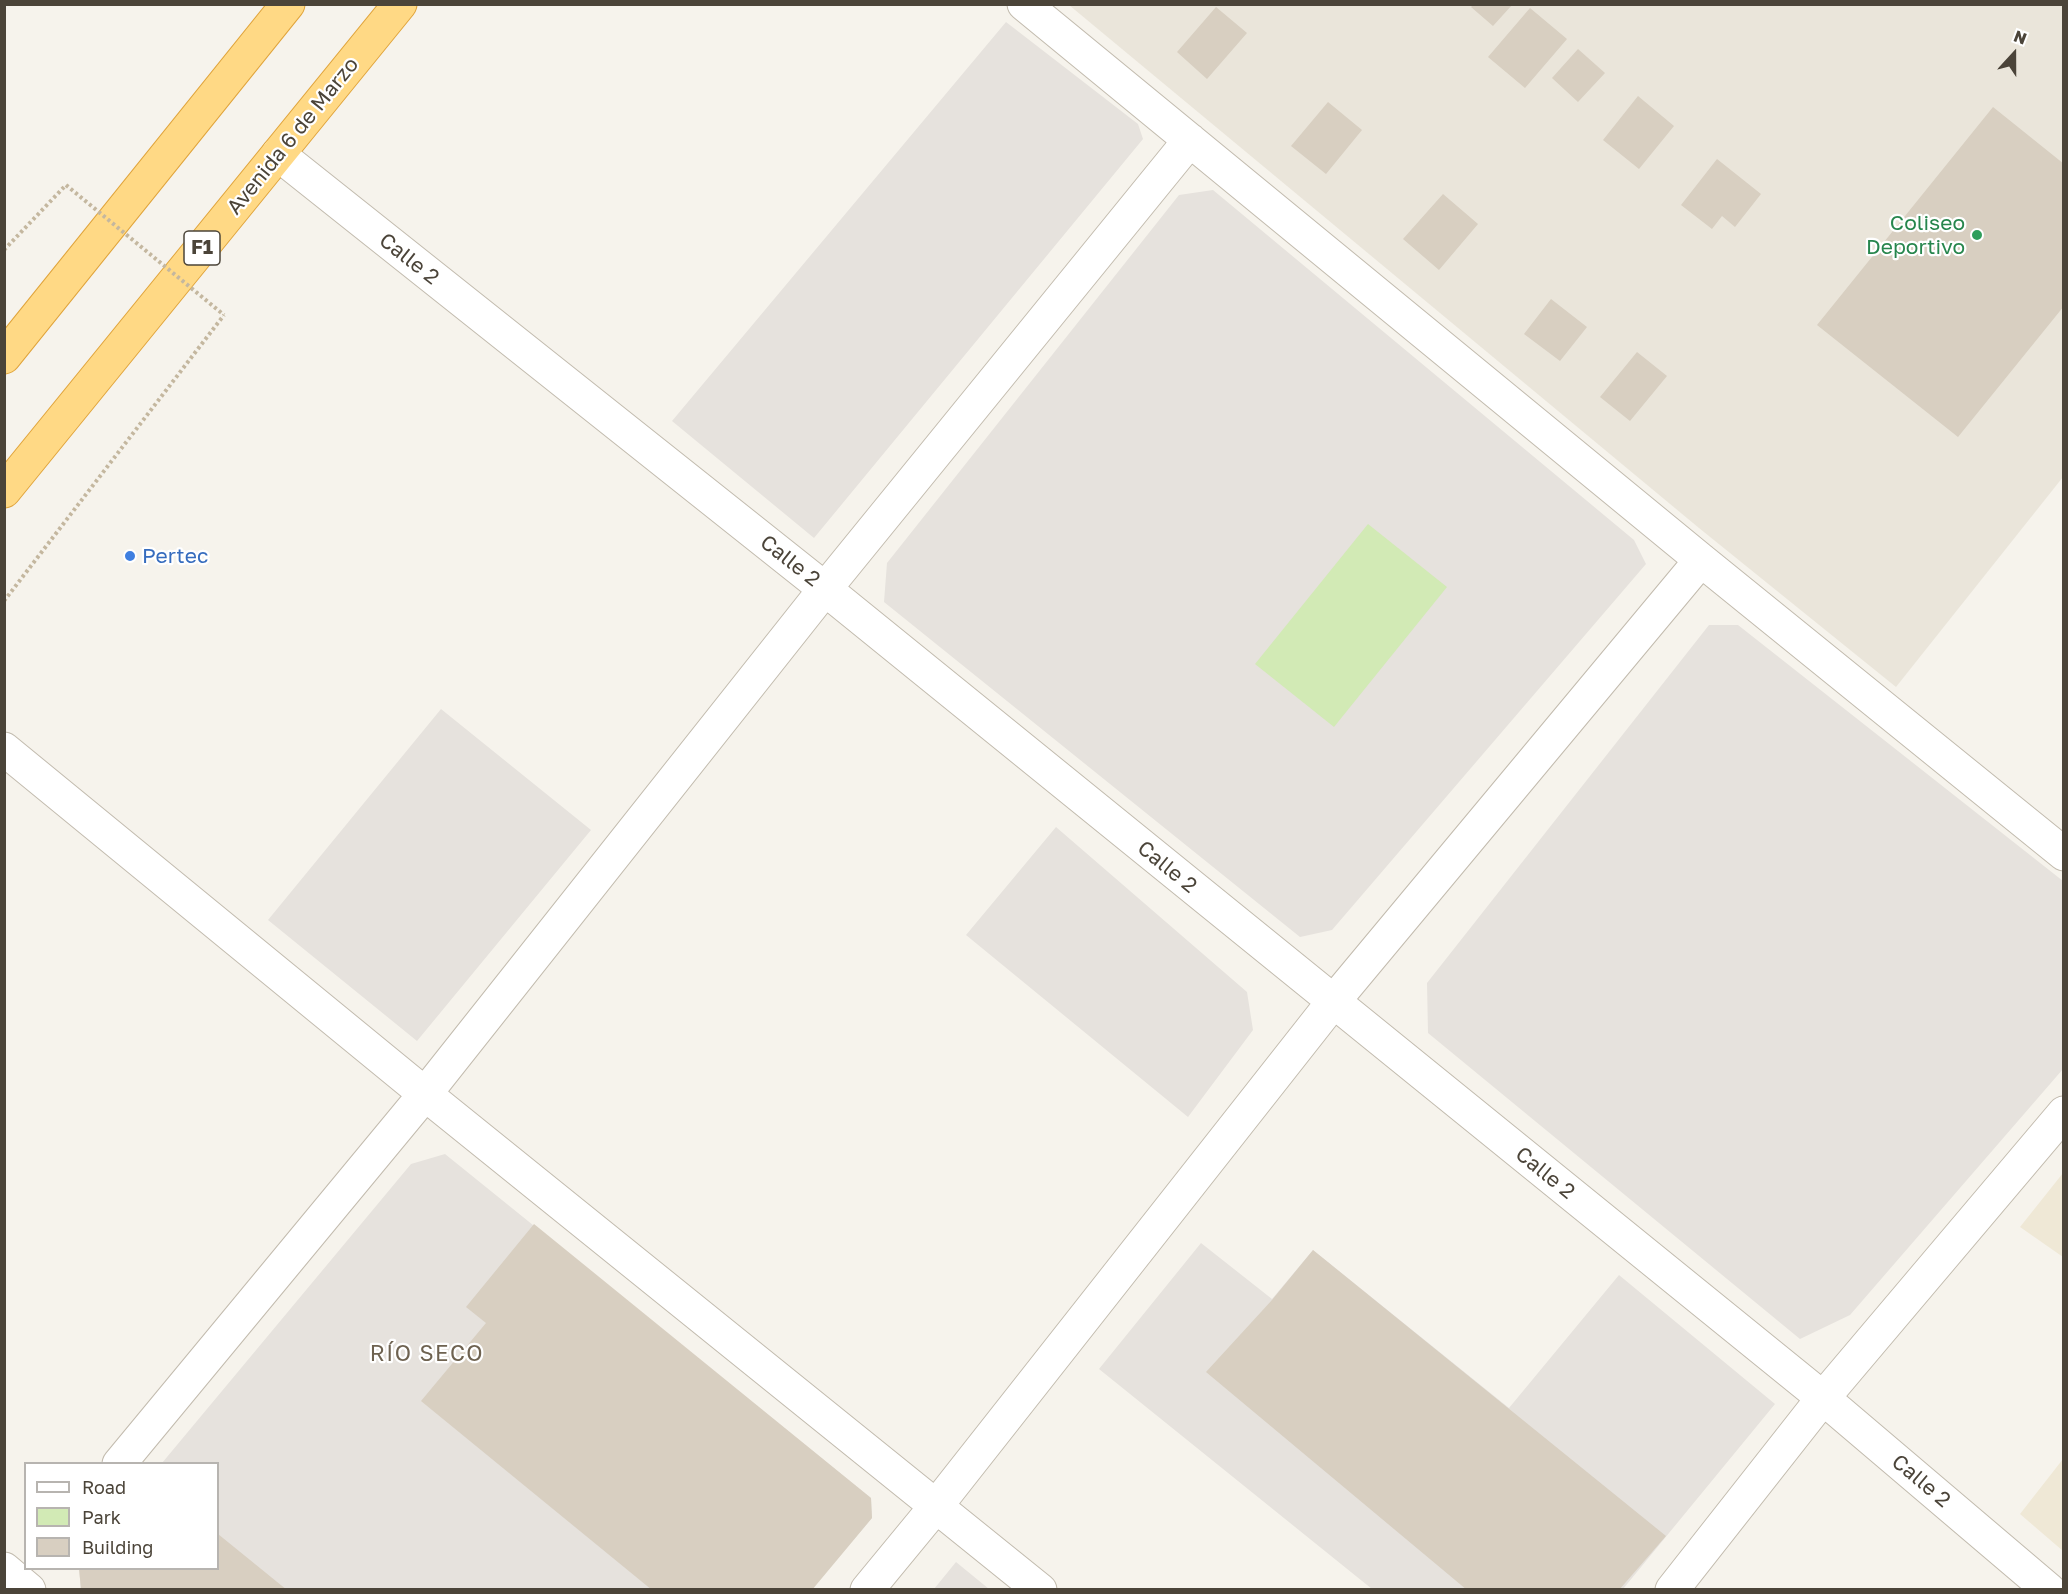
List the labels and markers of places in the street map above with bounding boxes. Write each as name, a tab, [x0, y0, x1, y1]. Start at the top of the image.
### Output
place label: Coliseo Deportivo	[1866, 210, 1965, 260]
marker: Coliseo Deportivo	[1970, 228, 1984, 242]
place label: Pertec	[142, 543, 208, 569]
marker: Pertec	[123, 549, 137, 563]

